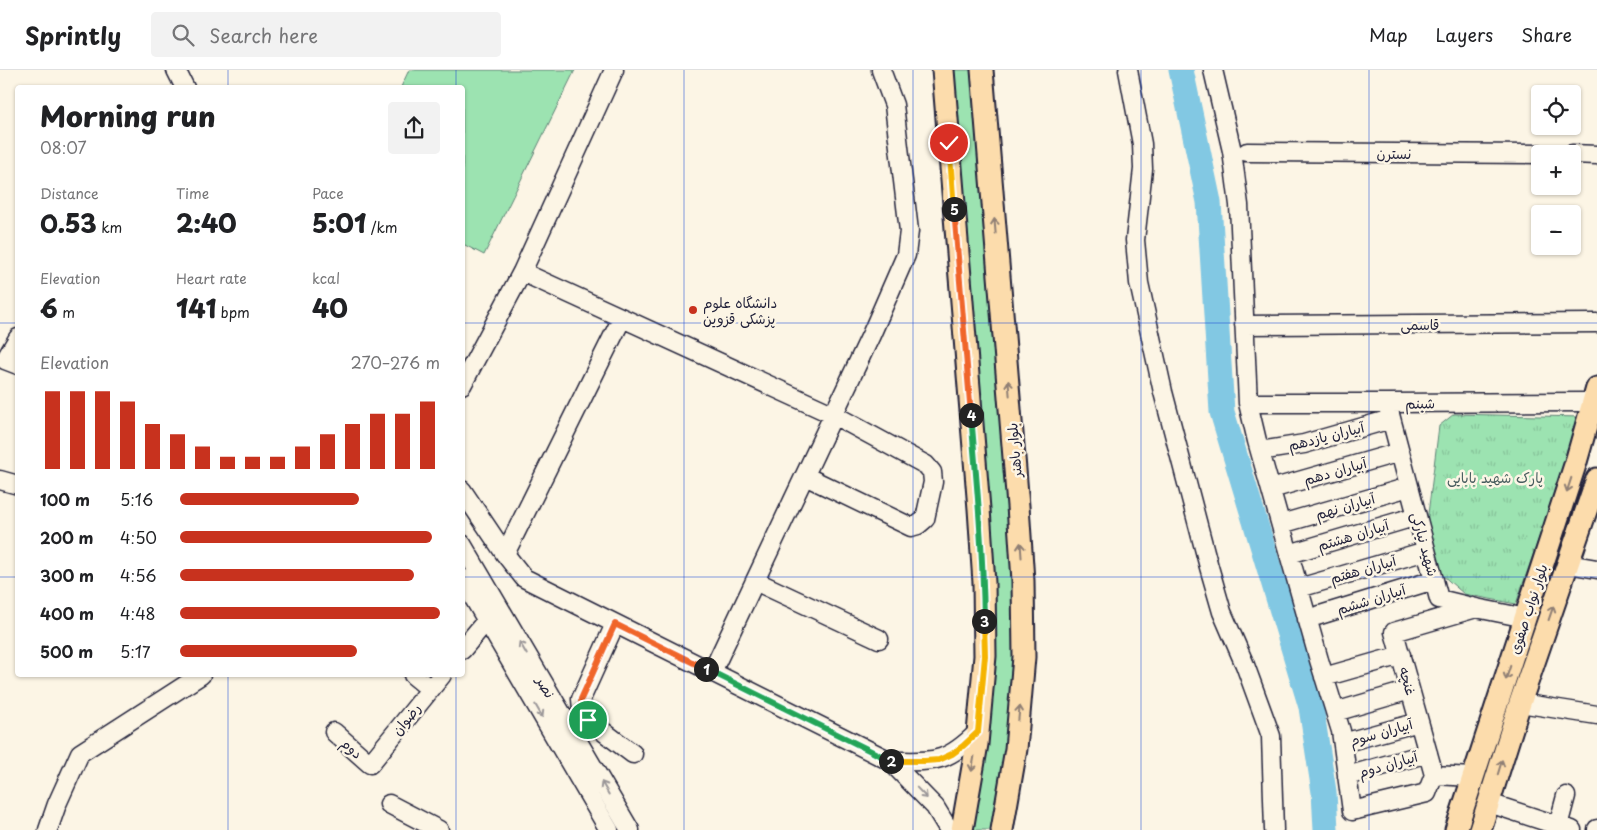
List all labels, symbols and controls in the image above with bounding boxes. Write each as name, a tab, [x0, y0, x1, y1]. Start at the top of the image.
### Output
search box	[151, 12, 501, 57]
text: Sprintly	[25, 17, 121, 53]
icon: search	[169, 21, 197, 49]
text: Search here	[209, 21, 318, 49]
text: Map	[1369, 21, 1408, 48]
text: Layers	[1436, 21, 1493, 48]
text: Share	[1521, 21, 1572, 48]
map controls	[1531, 85, 1581, 255]
button: locate	[1531, 85, 1581, 135]
text: Morning run	[40, 94, 216, 137]
button: share	[388, 102, 440, 154]
pin	[928, 122, 970, 164]
icon: check	[935, 129, 963, 157]
text: 08:07	[40, 135, 87, 159]
street label: نسترن	[1377, 143, 1411, 164]
button: +	[1531, 145, 1581, 195]
text: Distance	[40, 183, 99, 204]
text: Time	[176, 183, 209, 204]
text: Pace	[312, 183, 344, 204]
pin: 5	[942, 196, 966, 222]
text: 5	[950, 199, 959, 220]
text: 0.53	[40, 204, 97, 242]
text: 2:40	[176, 204, 237, 242]
text: 5:01	[312, 204, 366, 242]
button: −	[1531, 205, 1581, 255]
text: km	[97, 217, 122, 238]
text: /km	[366, 217, 397, 238]
one-way arrow	[991, 219, 1000, 235]
text: Elevation	[40, 268, 100, 289]
text: Heart rate	[176, 268, 247, 289]
text: kcal	[312, 268, 340, 289]
text: 6	[40, 289, 58, 327]
text: 141	[176, 289, 216, 327]
text: 40	[312, 289, 348, 327]
place label: دانشگاه علوم پزشکی قزوین	[703, 292, 777, 329]
text: m	[58, 302, 75, 323]
text: bpm	[216, 302, 250, 323]
marker: دانشگاه علوم پزشکی قزوین	[687, 304, 699, 316]
street label: قاسمی	[1401, 314, 1439, 335]
text: Elevation	[40, 350, 109, 374]
text: 270–276 m	[351, 350, 440, 374]
one-way arrow	[1004, 381, 1013, 397]
street label: شبنم	[1405, 392, 1435, 415]
pin: 4	[958, 402, 984, 428]
text: 4	[967, 405, 976, 426]
street label: آبیاران یازدهم	[1286, 416, 1367, 457]
street label: بلوار باهنر	[1001, 422, 1027, 479]
street label: آبیاران دهم	[1301, 452, 1370, 491]
park label: پارک شهید بابایی	[1447, 467, 1543, 488]
one-way arrow	[1563, 477, 1573, 493]
text: 100 m	[40, 487, 90, 511]
text: 5:16	[120, 487, 153, 511]
street label: آبیاران نهم	[1313, 487, 1378, 525]
street label: شهید نیارکی	[1406, 509, 1444, 579]
street label: آبیاران هشتم	[1315, 514, 1392, 557]
text: 200 m	[40, 525, 94, 549]
text: 4:50	[120, 525, 157, 549]
one-way arrow	[1017, 543, 1026, 559]
street label: آبیاران هفتم	[1327, 549, 1399, 589]
street label: بلوار نواب صفوی	[1504, 561, 1552, 657]
text: 300 m	[40, 563, 94, 587]
text: 4:56	[120, 563, 157, 587]
street label: آبیاران ششم	[1334, 578, 1409, 620]
text: 400 m	[40, 601, 94, 625]
text: 4:48	[120, 601, 156, 625]
one-way arrow	[1547, 605, 1556, 621]
pin: 3	[972, 608, 996, 634]
text: 3	[980, 611, 989, 632]
text: 500 m	[40, 639, 93, 663]
text: 5:17	[120, 639, 151, 663]
one-way arrow	[518, 640, 528, 655]
pin: 1	[694, 656, 718, 682]
text: 1	[703, 659, 710, 680]
street label: غنچه	[1394, 664, 1422, 698]
one-way arrow	[1503, 665, 1512, 680]
street label: نصر	[531, 671, 561, 702]
street label: رضوان	[387, 698, 425, 740]
pin	[567, 699, 609, 741]
one-way arrow	[535, 703, 545, 718]
one-way arrow	[1014, 705, 1024, 721]
icon: arrive	[574, 706, 602, 734]
street label: آبیاران سوم	[1347, 713, 1416, 753]
street label: دوم	[336, 733, 367, 764]
street label: آبیاران دوم	[1356, 745, 1421, 783]
pin: 2	[878, 748, 904, 774]
text: 2	[887, 751, 896, 772]
one-way arrow	[968, 756, 978, 772]
one-way arrow	[1496, 760, 1505, 775]
one-way arrow	[600, 780, 610, 795]
one-way arrow	[916, 787, 928, 799]

